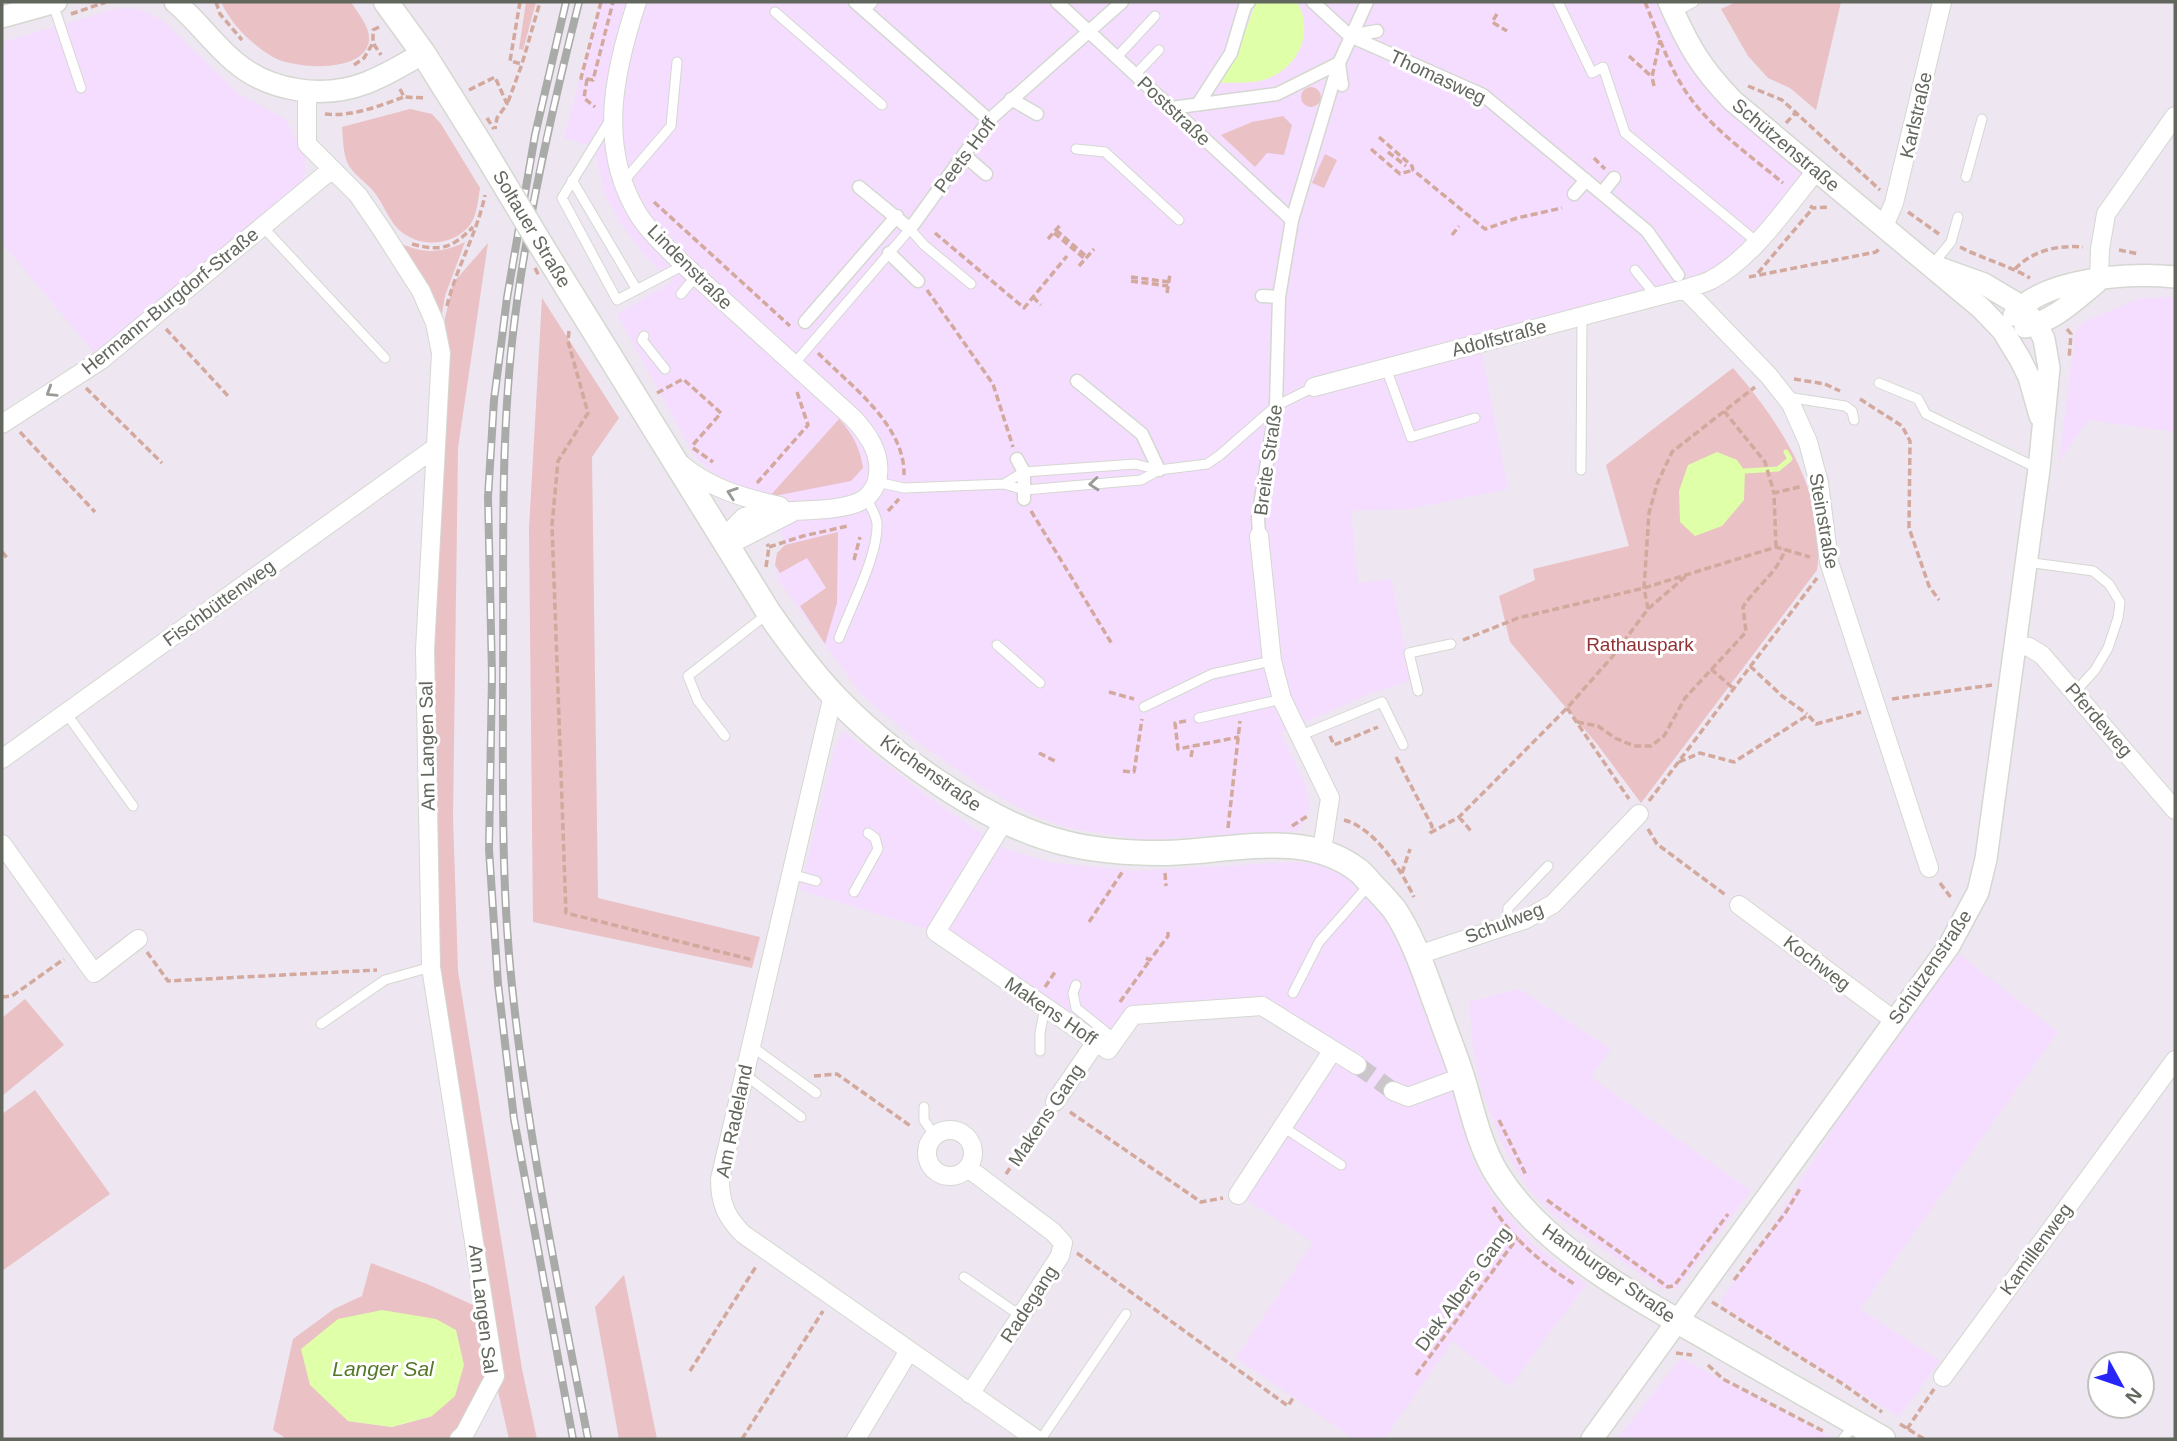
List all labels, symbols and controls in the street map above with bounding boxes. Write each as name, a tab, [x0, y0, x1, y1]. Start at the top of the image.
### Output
street label: Thomasweg	[1387, 46, 1489, 108]
street label: Karlstraße	[1896, 70, 1936, 160]
street label: Poststraße	[1133, 72, 1215, 150]
street label: Schützenstraße	[1728, 94, 1844, 196]
street label: Peets Hoff	[930, 113, 1000, 197]
street label: Soltauer Straße	[489, 167, 575, 291]
street label: Lindenstraße	[643, 220, 737, 314]
street label: Hermann-Burgdorf-Straße	[78, 223, 262, 379]
street label: Adolfstraße	[1449, 315, 1549, 361]
one-way arrow	[46, 383, 59, 396]
street label: Breite Straße	[1250, 403, 1286, 517]
street label: Steinstraße	[1805, 471, 1843, 571]
one-way arrow	[1088, 476, 1099, 491]
one-way arrow	[726, 487, 738, 501]
street label: Fischbüttenweg	[159, 555, 279, 651]
park label: Rathauspark	[1586, 634, 1694, 655]
street label: Pferdeweg	[2061, 679, 2137, 761]
street label: Am Langen Sal	[415, 681, 439, 811]
street label: Kirchenstraße	[877, 730, 985, 816]
street label: Schulweg	[1462, 898, 1546, 948]
street label: Schützenstraße	[1884, 906, 1976, 1028]
street label: Kochweg	[1779, 931, 1855, 995]
street label: Makens Hoff	[1001, 973, 1102, 1050]
street label: Makens Gang	[1004, 1060, 1088, 1170]
street label: Am Radeland	[712, 1063, 756, 1179]
street label: Kamillenweg	[1996, 1199, 2076, 1299]
street label: Hamburger Straße	[1539, 1219, 1679, 1327]
street label: Diek Albers Gang	[1411, 1223, 1515, 1355]
street label: Am Langen Sal	[465, 1243, 501, 1375]
street label: Radegang	[996, 1262, 1062, 1346]
north arrow	[2086, 1350, 2156, 1420]
water label: Langer Sal	[332, 1357, 435, 1380]
text: N	[2121, 1384, 2146, 1408]

